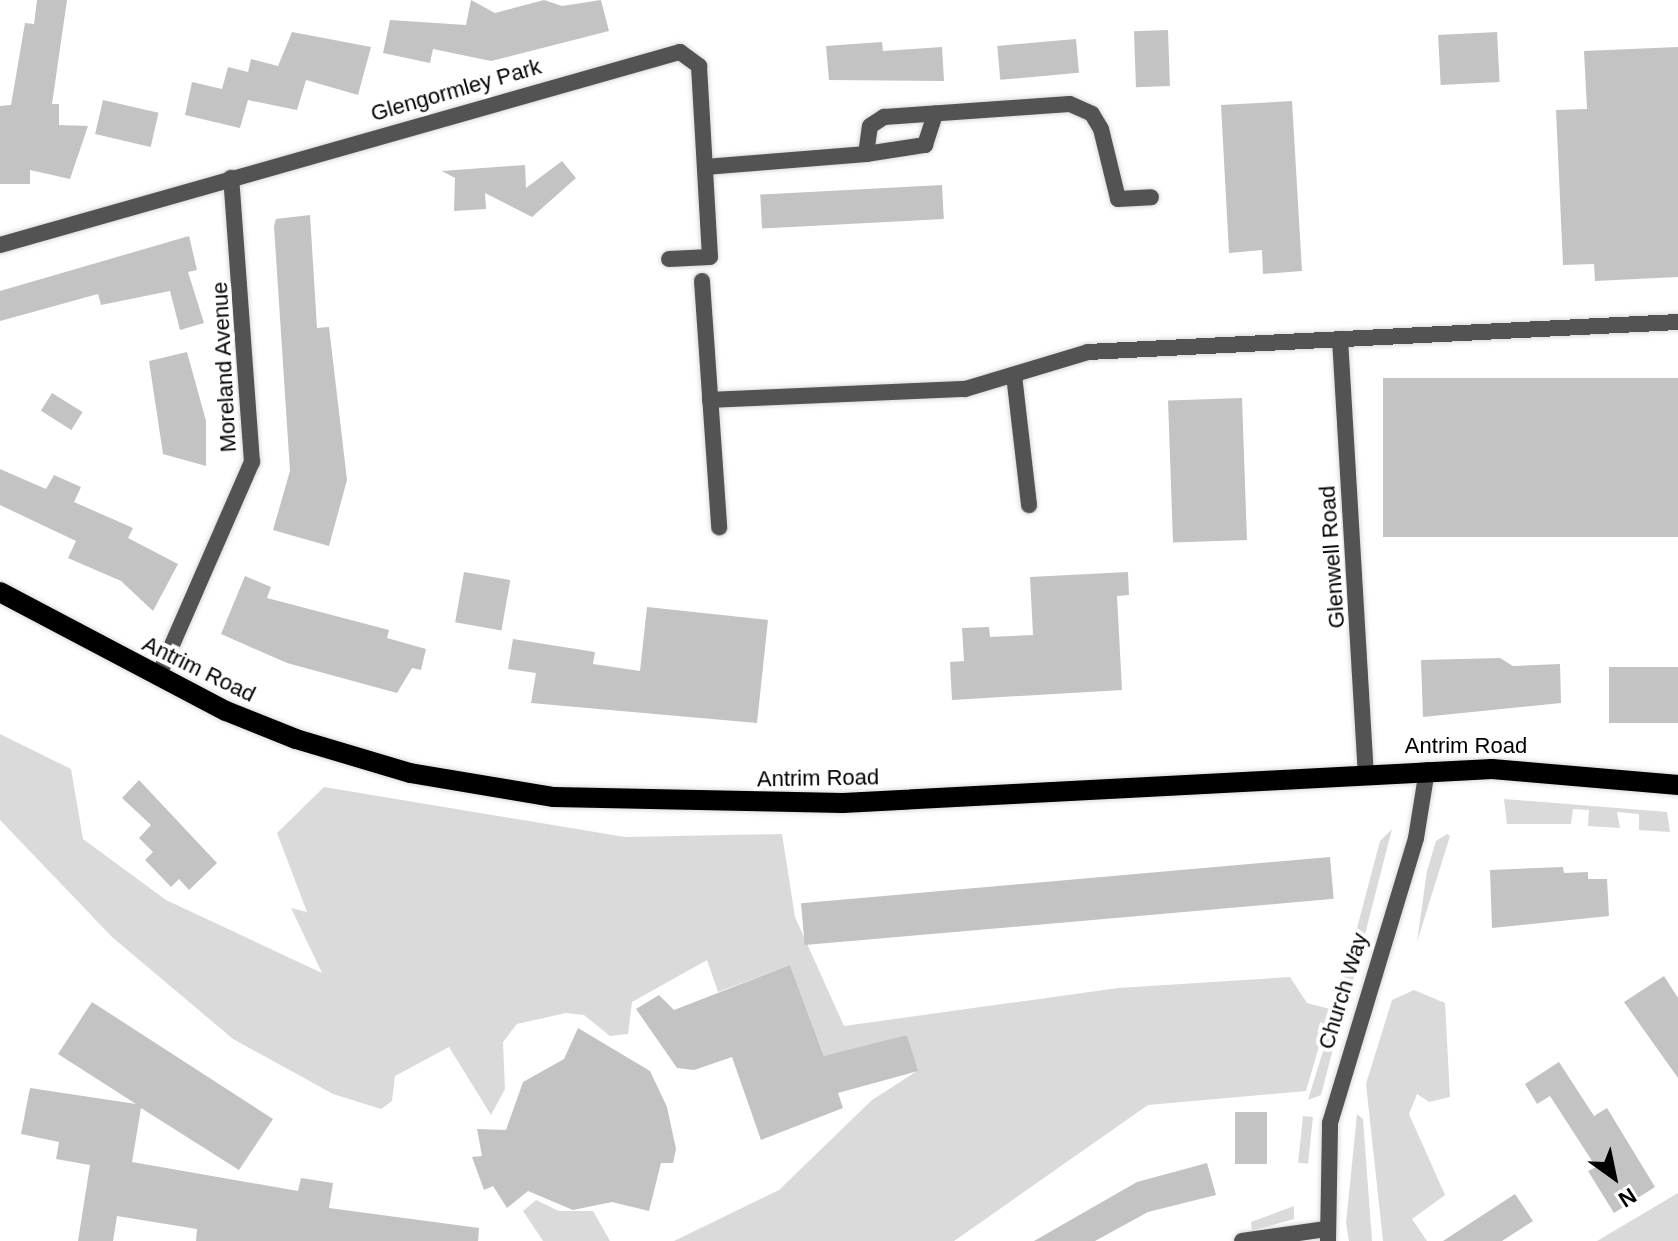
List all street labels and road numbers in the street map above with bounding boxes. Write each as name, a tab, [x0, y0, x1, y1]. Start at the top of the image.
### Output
street label: Glengormley Park	[368, 53, 544, 127]
street label: Moreland Avenue	[206, 280, 242, 454]
street label: Glenwell Road	[1314, 485, 1350, 629]
street label: Antrim Road	[138, 630, 260, 708]
street label: Antrim Road	[1405, 733, 1527, 759]
street label: Antrim Road	[757, 764, 879, 792]
street label: Church Way	[1313, 930, 1373, 1052]

